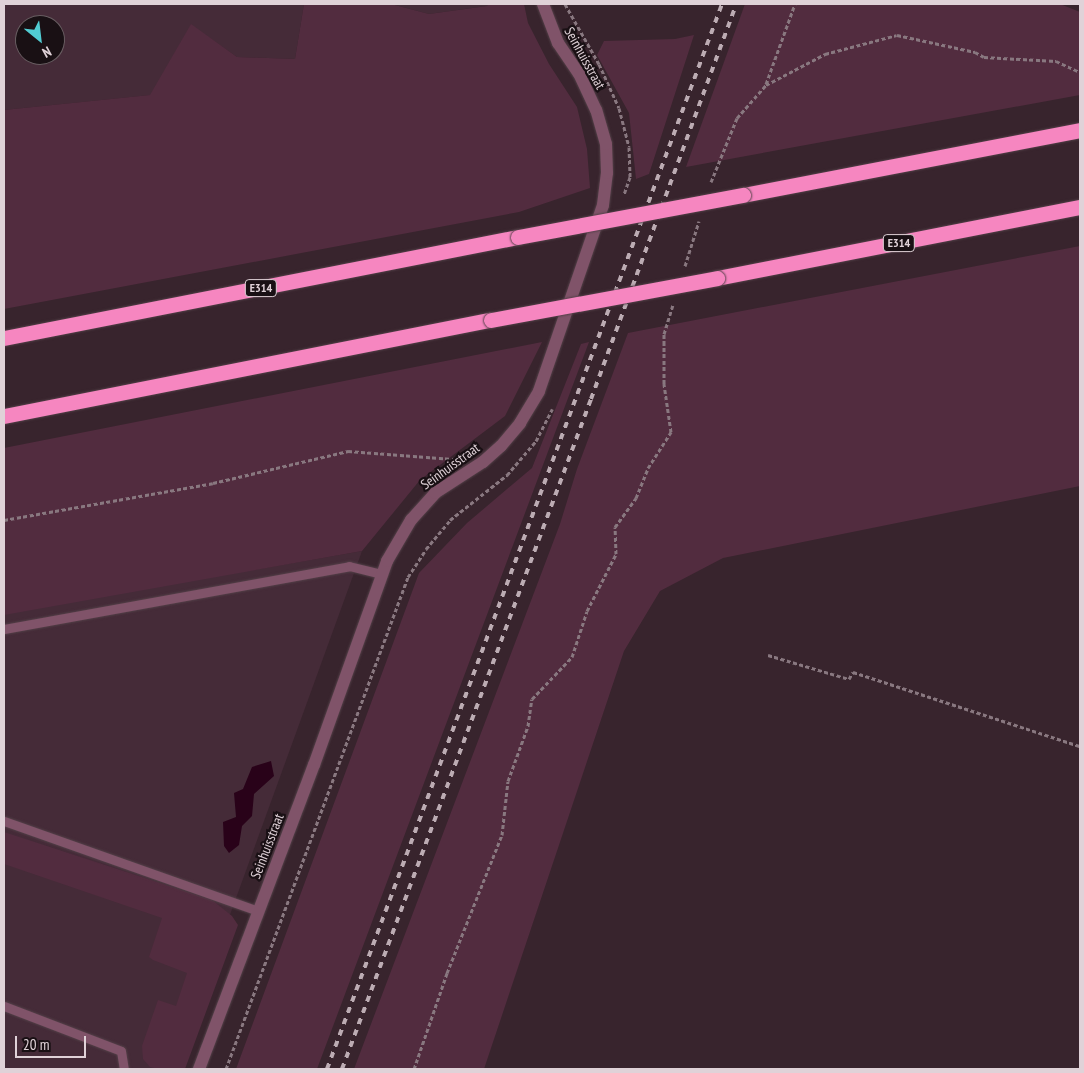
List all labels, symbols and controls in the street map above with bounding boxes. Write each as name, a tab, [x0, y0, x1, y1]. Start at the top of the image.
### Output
north arrow	[15, 15, 65, 65]
street label: Seinhuisstraat	[561, 24, 609, 92]
text: N	[39, 43, 54, 62]
road number: E314	[883, 234, 915, 252]
road number: E314	[245, 278, 277, 298]
street label: Seinhuisstraat	[417, 439, 483, 493]
street label: Seinhuisstraat	[247, 811, 287, 881]
scale bar	[18, 1026, 89, 1058]
text: 20 m	[23, 1035, 49, 1054]

